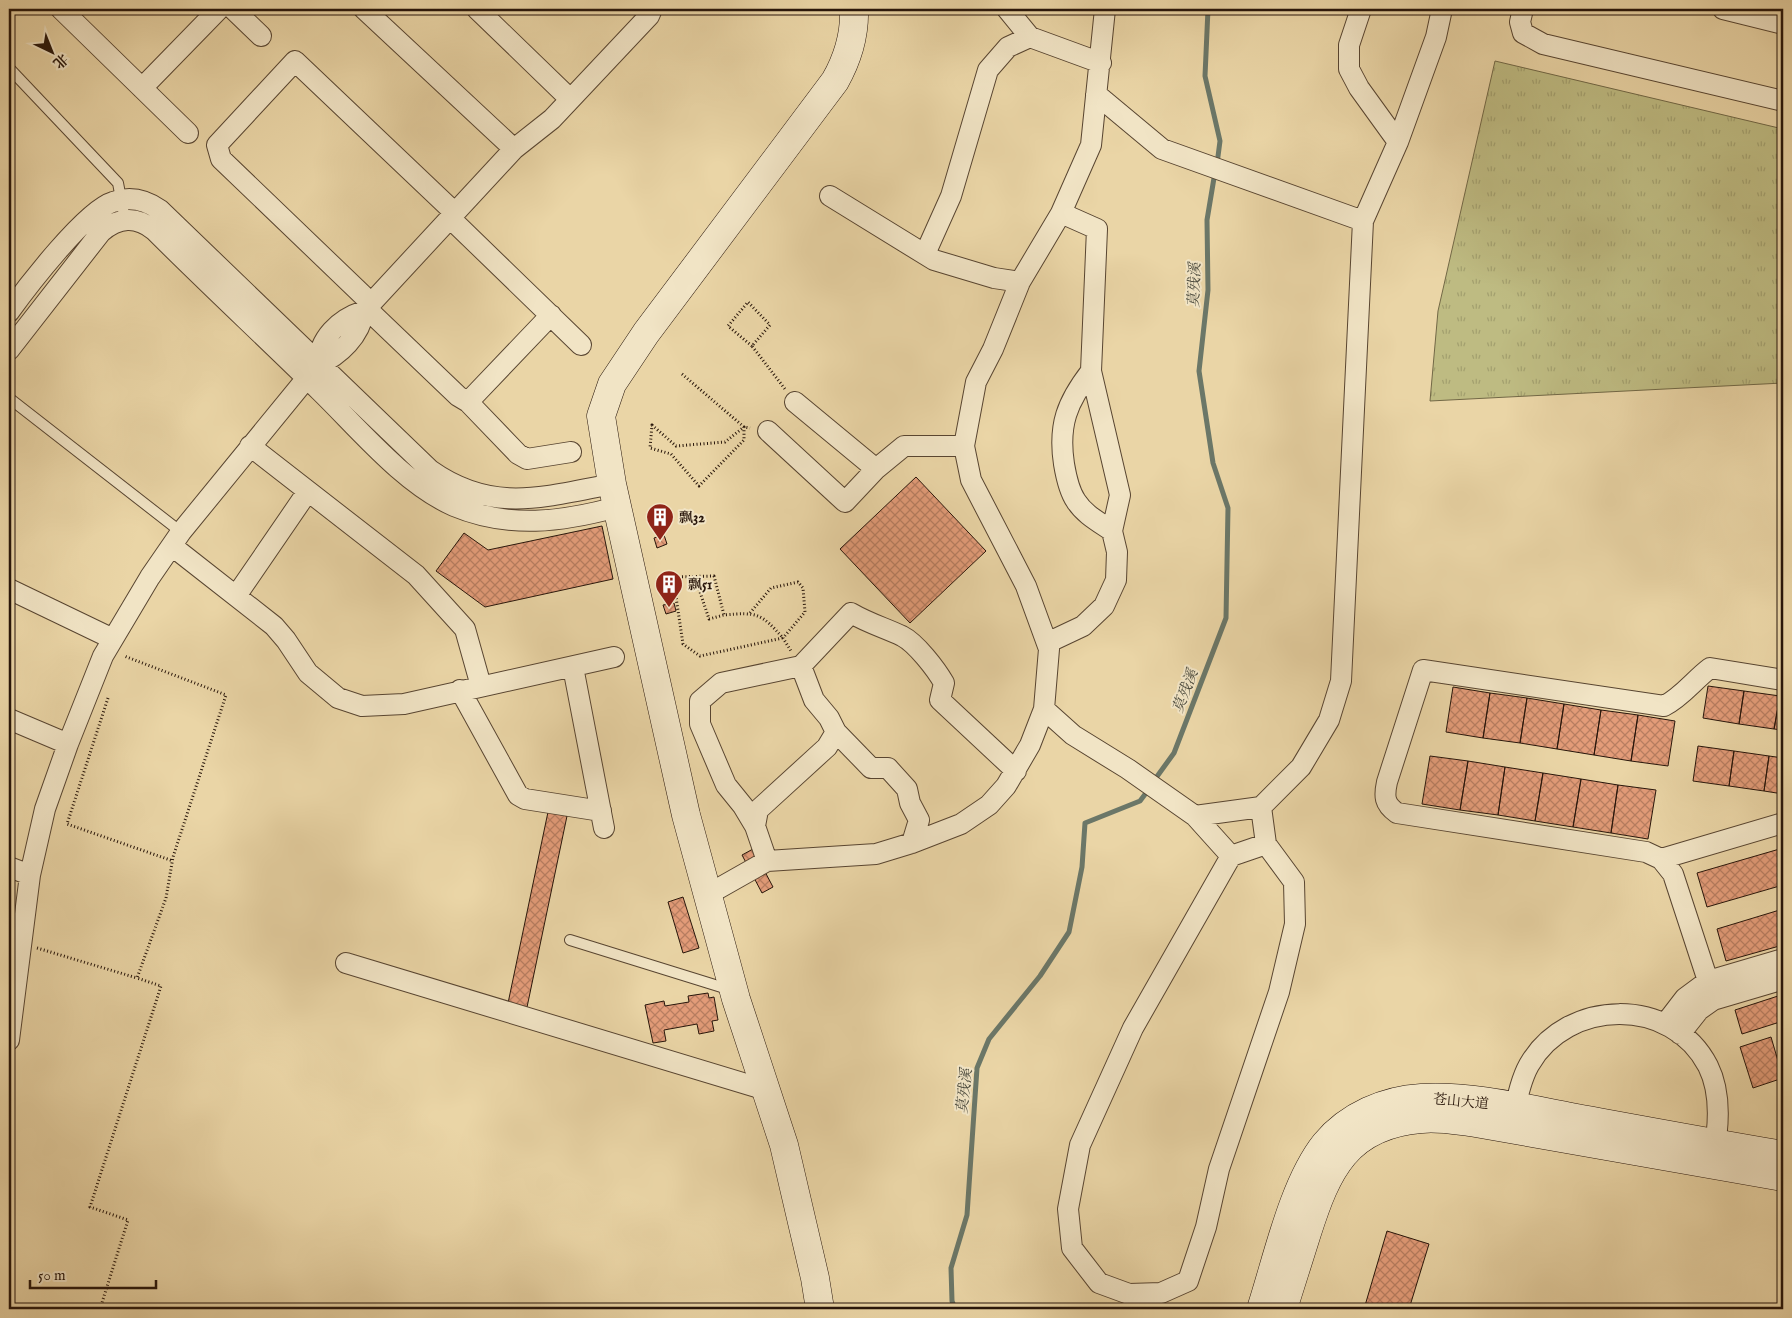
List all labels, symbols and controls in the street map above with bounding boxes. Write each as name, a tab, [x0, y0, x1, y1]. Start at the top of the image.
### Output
north arrow	[28, 28, 78, 78]
text: 北	[49, 49, 71, 72]
water label: 莫残溪	[1184, 260, 1205, 308]
building icon: 飘32	[645, 502, 675, 541]
place label: 飘32	[679, 509, 705, 527]
building icon: 飘51	[654, 569, 684, 608]
place label: 飘51	[688, 576, 712, 594]
water label: 莫残溪	[1169, 665, 1203, 716]
water label: 莫残溪	[953, 1066, 977, 1114]
street label: 苍山大道	[1432, 1091, 1490, 1113]
scale bar	[30, 1258, 156, 1290]
text: 50 m	[38, 1266, 66, 1285]

